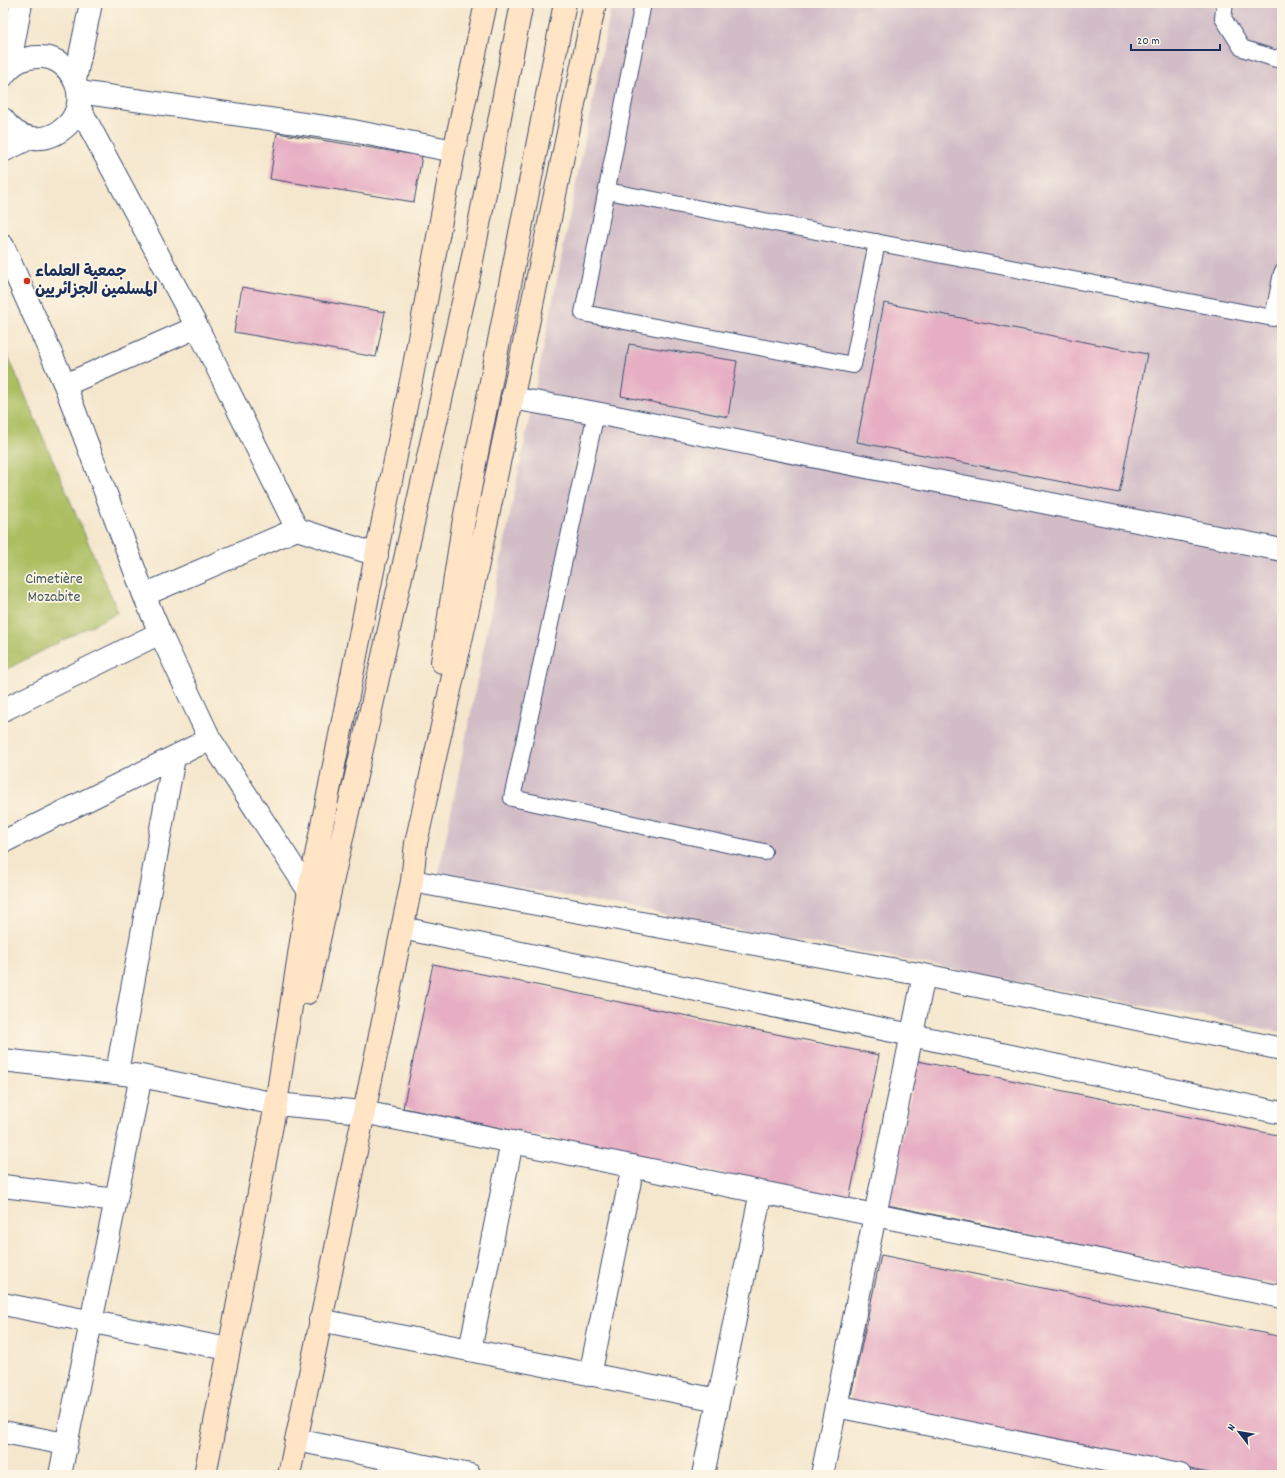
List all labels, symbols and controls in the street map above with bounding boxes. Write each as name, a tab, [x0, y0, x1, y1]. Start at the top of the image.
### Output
scale bar	[1131, 26, 1220, 52]
text: 20 m	[1137, 33, 1160, 50]
place label: جمعية العلماء المسلمين الجزائريين	[35, 261, 157, 302]
marker: جمعية العلماء المسلمين الجزائريين	[22, 276, 32, 286]
park label: Cimetière Mozabite	[25, 568, 83, 609]
north arrow	[1219, 1412, 1259, 1452]
text: N	[1224, 1421, 1241, 1434]

